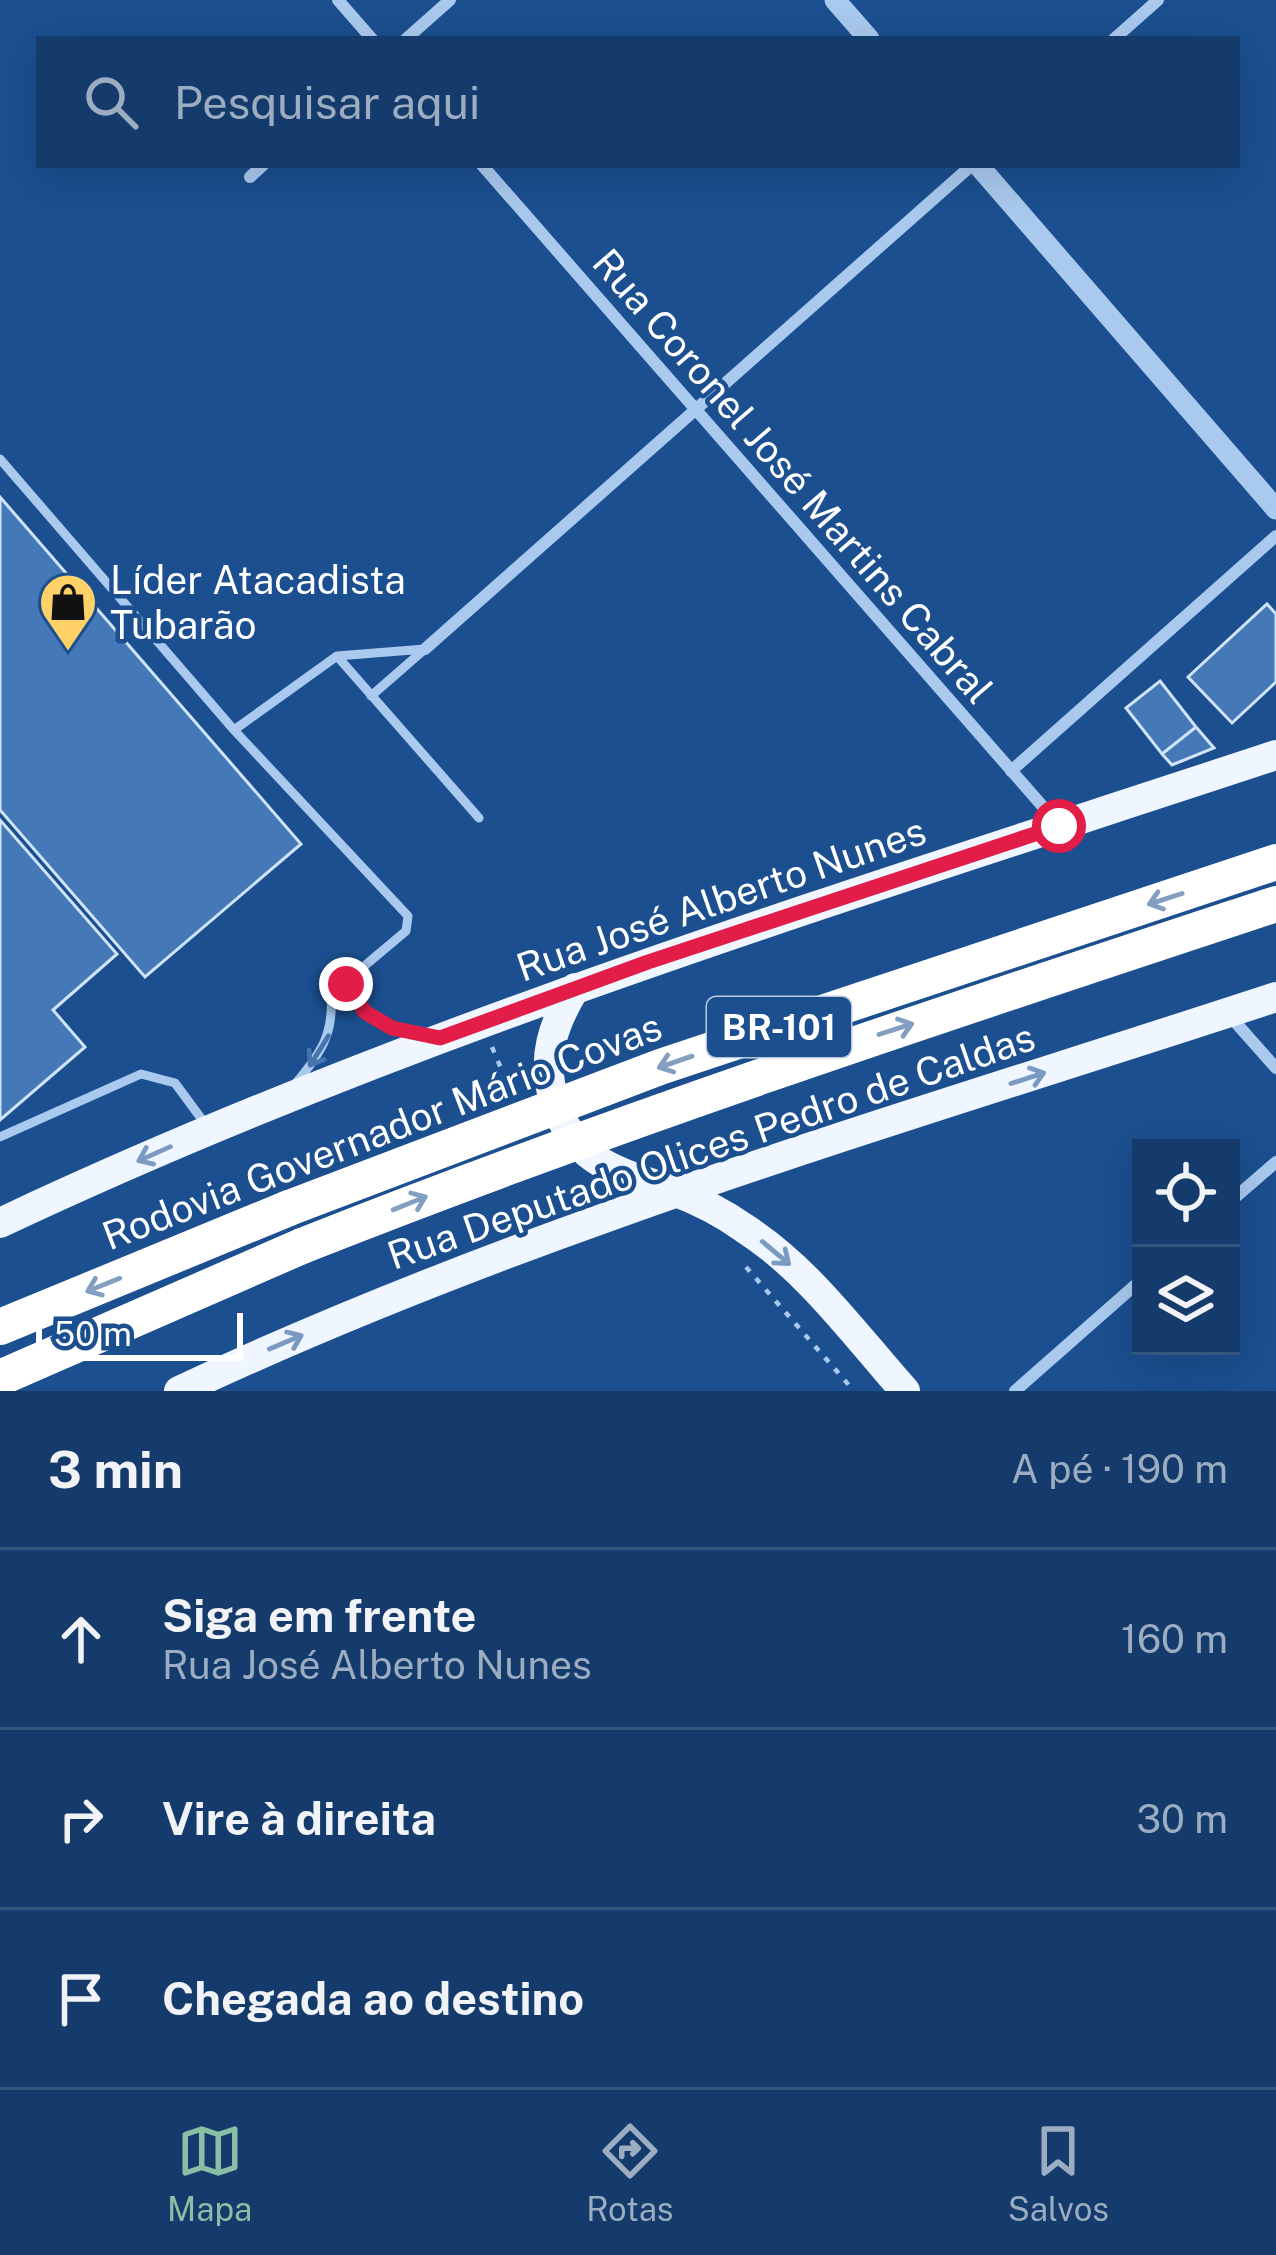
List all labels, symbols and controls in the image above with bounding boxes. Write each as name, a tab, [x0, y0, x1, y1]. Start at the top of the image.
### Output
search box	[36, 36, 1240, 168]
icon: search	[78, 69, 144, 135]
text: Pesquisar aqui	[174, 76, 480, 129]
street label: Rua Coronel José Martins Cabral	[583, 240, 1003, 712]
place label: Líder Atacadista Tubarão	[110, 557, 406, 648]
shop icon: Líder Atacadista Tubarão	[37, 571, 99, 653]
route start	[1032, 799, 1086, 853]
street label: Rua José Alberto Nunes	[510, 807, 932, 991]
one-way arrow	[1147, 889, 1185, 911]
route end	[319, 957, 373, 1011]
road number: BR-101	[707, 997, 851, 1057]
street label: Rodovia Governador Mário Covas	[96, 1003, 668, 1259]
street label: Rua Deputado Olices Pedro de Caldas	[381, 1013, 1041, 1279]
one-way arrow	[876, 1017, 914, 1039]
one-way arrow	[307, 1033, 331, 1067]
one-way arrow	[658, 1053, 695, 1074]
one-way arrow	[1008, 1065, 1046, 1087]
map controls	[1132, 1139, 1240, 1355]
button: locate	[1132, 1139, 1240, 1247]
one-way arrow	[137, 1144, 173, 1166]
one-way arrow	[391, 1191, 428, 1212]
one-way arrow	[760, 1238, 791, 1266]
button: layers	[1132, 1247, 1240, 1355]
one-way arrow	[85, 1276, 122, 1297]
scale bar	[36, 1307, 243, 1360]
text: 50 m	[54, 1315, 132, 1353]
one-way arrow	[266, 1330, 303, 1351]
text: 3 min	[48, 1440, 183, 1499]
text: A pé · 190 m	[1011, 1446, 1228, 1492]
text: Siga em frente	[162, 1589, 476, 1642]
icon: ahead	[48, 1606, 114, 1672]
text: 160 m	[1121, 1616, 1228, 1662]
text: Rua José Alberto Nunes	[162, 1642, 592, 1688]
icon: right	[48, 1786, 114, 1852]
text: Vire à direita	[162, 1792, 436, 1845]
text: 30 m	[1137, 1796, 1228, 1842]
icon: arrive	[48, 1966, 114, 2032]
text: Chegada ao destino	[162, 1972, 584, 2025]
tab: Mapa	[167, 2118, 252, 2228]
tab: Rotas	[586, 2118, 674, 2228]
tab: Salvos	[1008, 2118, 1109, 2228]

